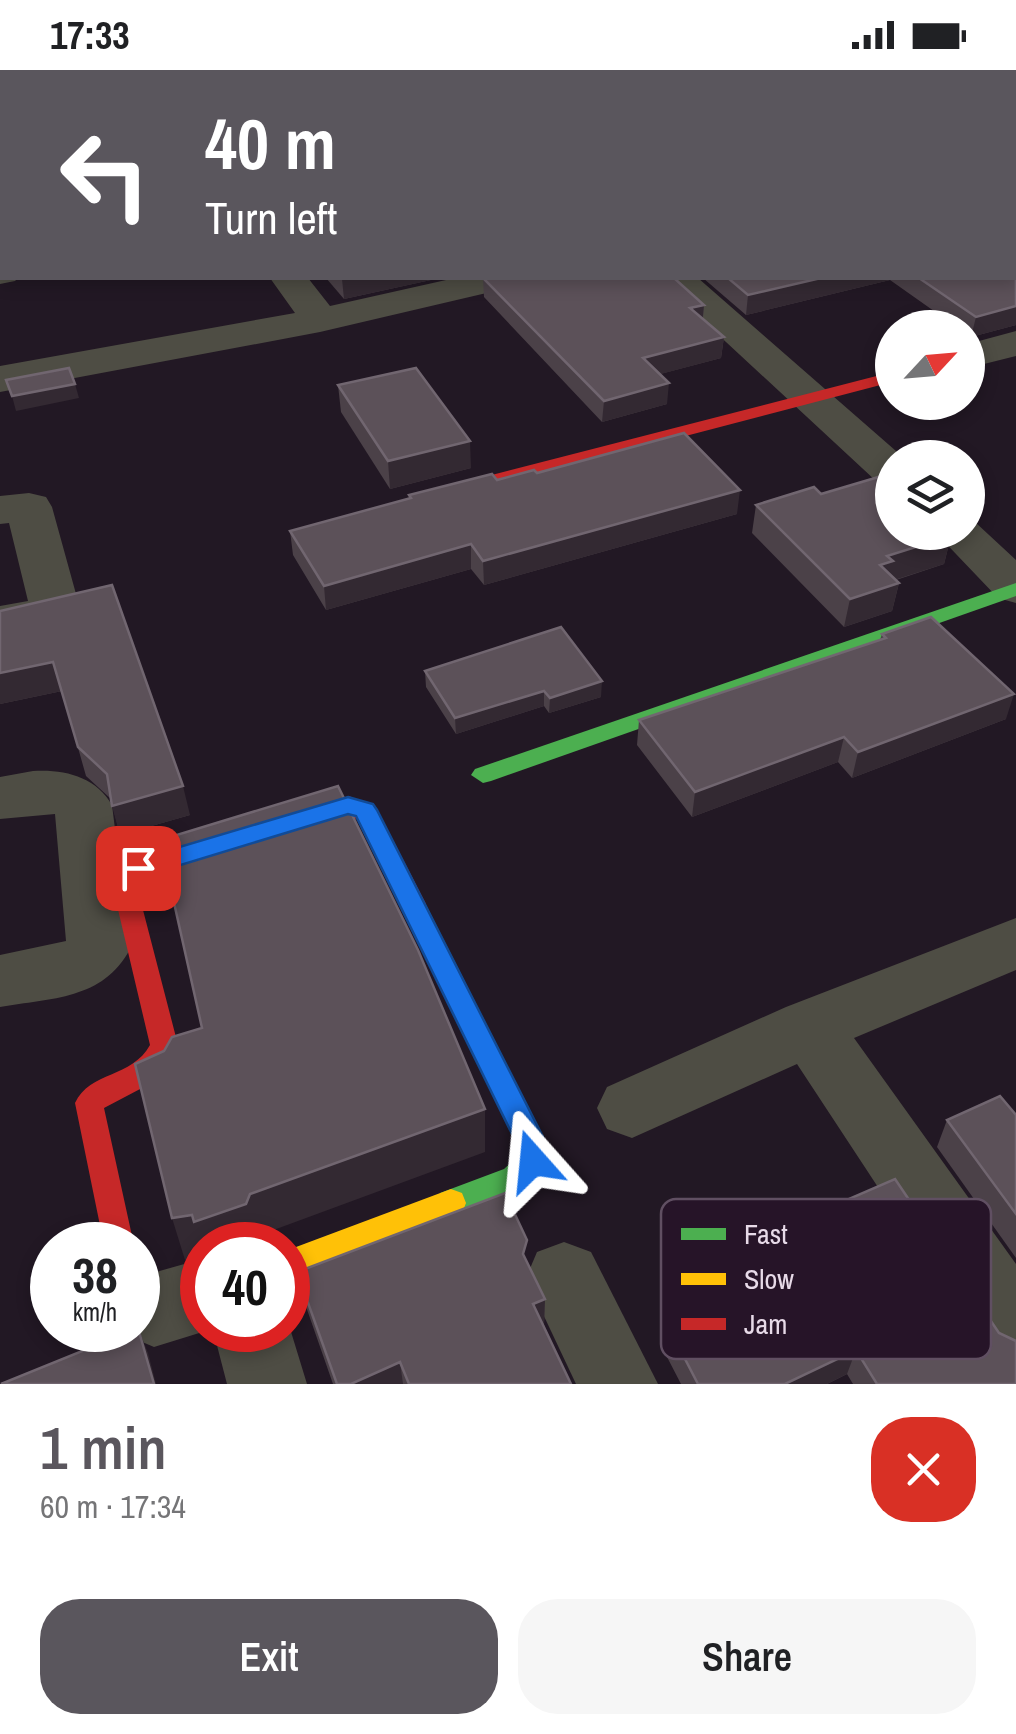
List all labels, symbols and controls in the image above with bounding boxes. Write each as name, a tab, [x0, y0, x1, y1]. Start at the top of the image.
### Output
text: 17:33	[50, 10, 130, 61]
text: 40 m	[205, 97, 336, 191]
icon: left	[40, 110, 170, 240]
text: Turn left	[205, 187, 337, 248]
north arrow	[875, 310, 985, 420]
map controls	[875, 310, 985, 550]
button: layers	[875, 440, 985, 550]
pin	[96, 826, 181, 911]
icon: arrive	[111, 841, 166, 896]
position arrow	[481, 1109, 585, 1213]
legend	[661, 1199, 991, 1359]
text: Fast	[744, 1215, 788, 1253]
speed limit sign: 40	[180, 1222, 310, 1352]
text: 38	[72, 1241, 118, 1309]
text: Slow	[744, 1260, 794, 1298]
text: km/h	[73, 1295, 117, 1329]
text: Jam	[744, 1305, 787, 1343]
text: 1 min	[40, 1407, 167, 1488]
button: close	[871, 1417, 976, 1522]
text: 60 m · 17:34	[40, 1485, 186, 1528]
button: Exit	[40, 1599, 498, 1714]
button: Share	[518, 1599, 976, 1714]

